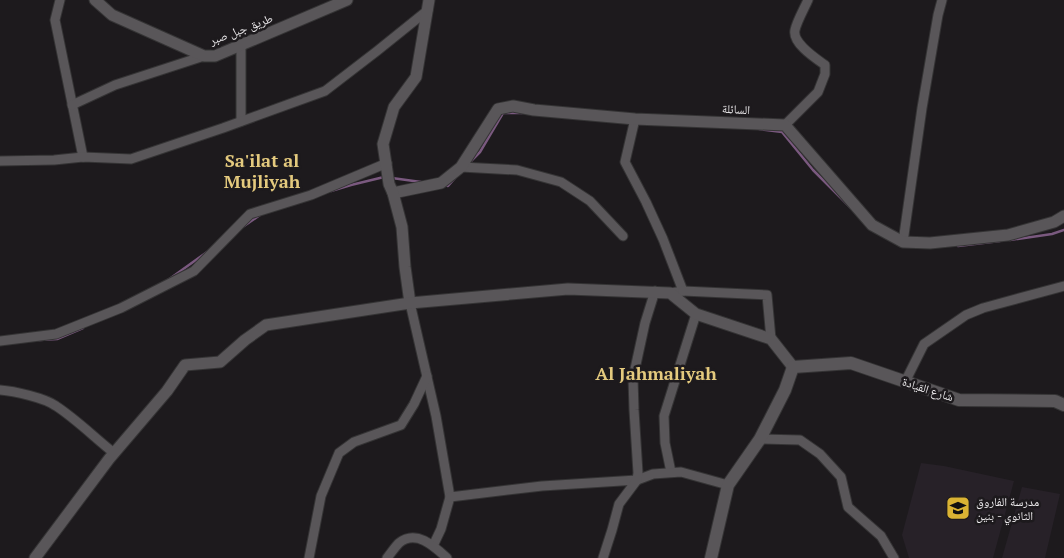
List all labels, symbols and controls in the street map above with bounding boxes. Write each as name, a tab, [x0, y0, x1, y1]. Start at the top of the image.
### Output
street label: طريق جبل صبر	[206, 10, 275, 49]
street label: السائلة	[722, 101, 751, 117]
district label: Sa'ilat al Mujliyah	[224, 148, 301, 193]
district label: Al Jahmaliyah	[595, 361, 717, 385]
street label: شارع القيادة	[900, 374, 956, 405]
place label: مدرسة الفاروق الثانوي - بنين	[976, 494, 1039, 526]
school or university icon: مدرسة الفاروق الثانوي - بنين	[945, 495, 971, 521]

